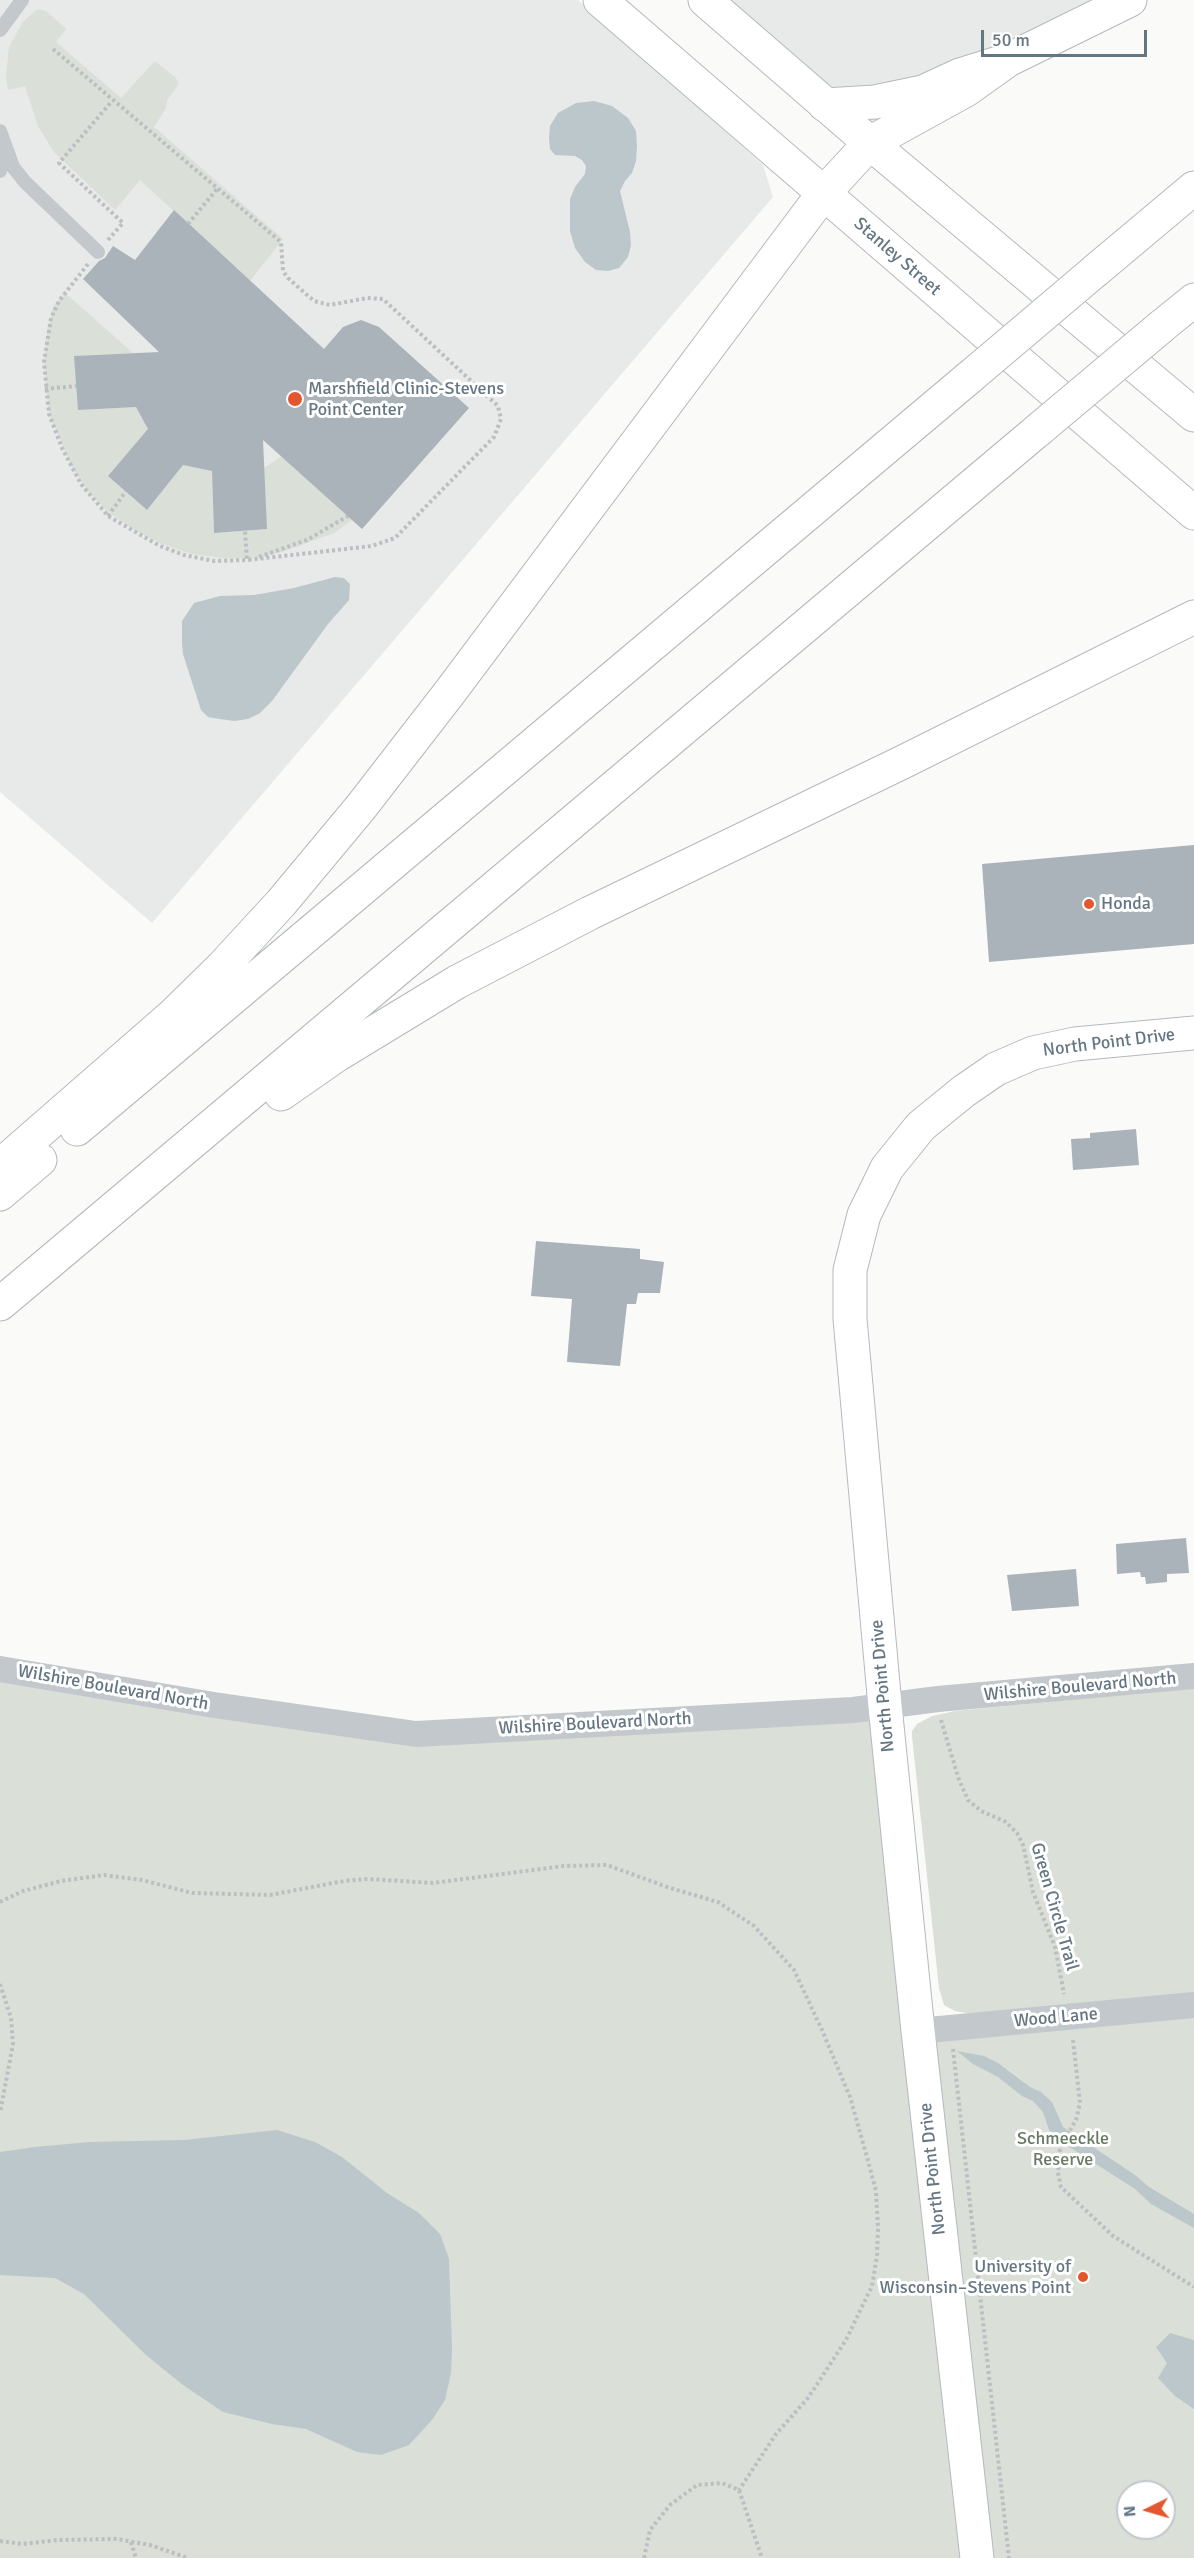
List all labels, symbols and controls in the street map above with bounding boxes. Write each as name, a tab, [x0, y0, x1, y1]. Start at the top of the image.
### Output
scale bar	[984, 18, 1150, 56]
text: 50 m	[992, 29, 1030, 51]
street label: Stanley Street	[849, 213, 945, 301]
place label: Marshfield Clinic-Stevens Point Center	[308, 378, 504, 420]
marker: Marshfield Clinic-Stevens Point Center	[286, 390, 304, 408]
place label: Honda	[1101, 893, 1151, 915]
marker: Honda	[1082, 897, 1096, 911]
street label: North Point Drive	[1042, 1024, 1176, 1062]
street label: North Point Drive	[866, 1619, 900, 1753]
street label: Wilshire Boulevard North	[16, 1661, 210, 1715]
street label: Wilshire Boulevard North	[983, 1668, 1177, 1706]
street label: Wilshire Boulevard North	[498, 1708, 692, 1740]
street label: Green Circle Trail	[1025, 1841, 1083, 1973]
street label: Wood Lane	[1013, 2004, 1099, 2032]
street label: North Point Drive	[915, 2102, 951, 2236]
park label: Schmeeckle Reserve	[1017, 2128, 1109, 2170]
place label: University of Wisconsin–Stevens Point	[880, 2256, 1071, 2298]
marker: University of Wisconsin–Stevens Point	[1076, 2270, 1090, 2284]
north arrow	[1116, 2480, 1176, 2540]
text: N	[1120, 2505, 1141, 2518]

